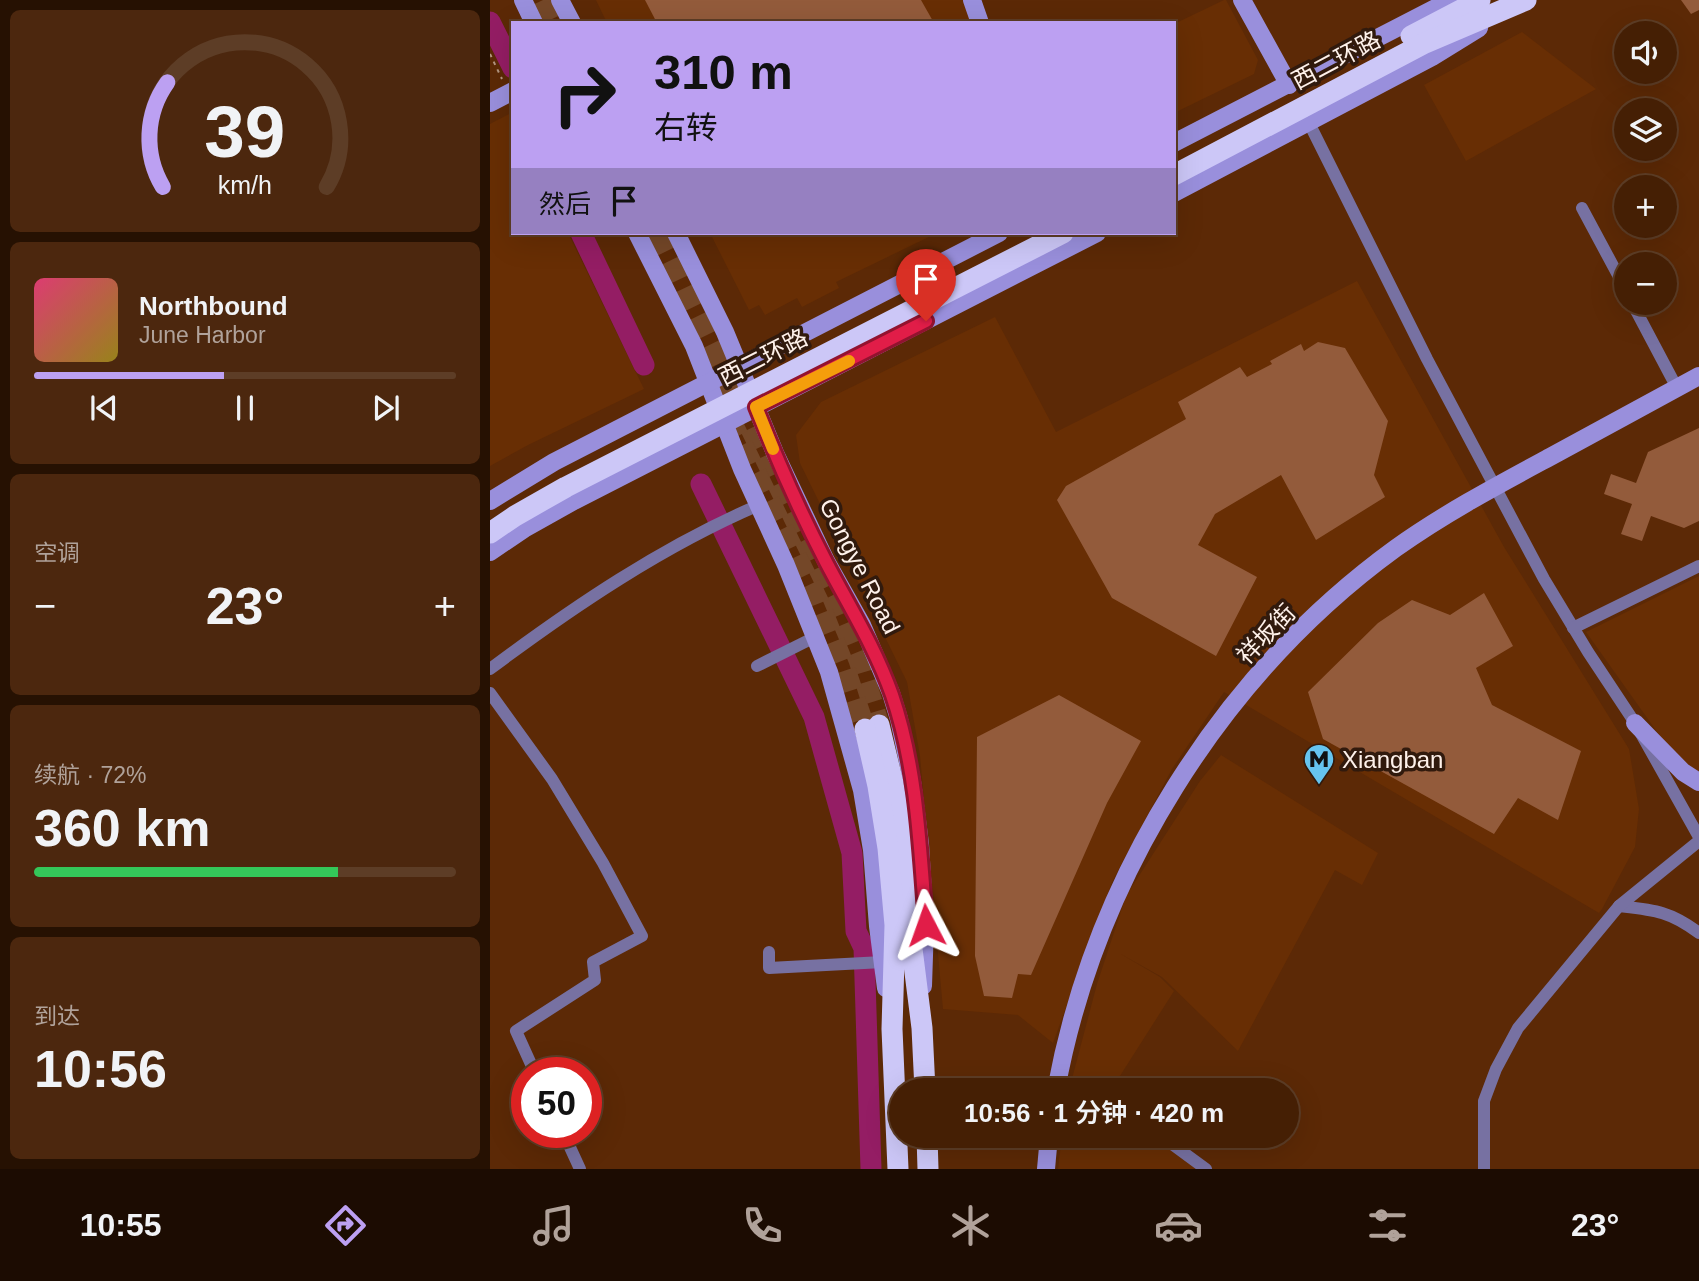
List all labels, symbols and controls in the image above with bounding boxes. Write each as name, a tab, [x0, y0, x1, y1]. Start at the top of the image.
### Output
map controls	[1614, 21, 1677, 315]
button: sound	[1614, 21, 1677, 84]
street label: 西二环路	[1287, 26, 1385, 94]
text: 310 m	[654, 45, 793, 99]
icon: right	[539, 49, 630, 140]
text: 39	[205, 91, 285, 172]
button: layers	[1614, 98, 1677, 161]
text: 右转	[654, 110, 718, 146]
text: km/h	[218, 171, 272, 199]
button: +	[1614, 175, 1677, 238]
icon: arrive	[605, 182, 643, 220]
text: 然后	[539, 189, 591, 219]
pin	[896, 249, 956, 321]
button: −	[1614, 252, 1677, 315]
icon: arrive	[907, 260, 945, 298]
text: Northbound	[139, 291, 288, 321]
text: June Harbor	[139, 322, 266, 348]
street label: 西二环路	[714, 323, 812, 391]
icon: previous	[85, 389, 123, 427]
icon: pause	[226, 389, 264, 427]
icon: next	[367, 389, 405, 427]
street label: Gongye Road	[814, 494, 906, 638]
text: 空调	[34, 540, 80, 566]
text: 23°	[206, 577, 284, 635]
text: −	[34, 585, 56, 627]
text: +	[434, 585, 456, 627]
street label: 祥坂街	[1231, 599, 1301, 669]
metro station icon: Xiangban	[1302, 742, 1336, 786]
place label: Xiangban	[1342, 746, 1443, 773]
text: 续航 · 72%	[34, 762, 146, 788]
text: 360 km	[34, 799, 210, 857]
position arrow	[889, 888, 963, 962]
text: 到达	[34, 1003, 80, 1029]
text: 10:56	[34, 1040, 167, 1098]
speed limit sign: 50	[511, 1057, 602, 1148]
text: 10:56 · 1 分钟 · 420 m	[964, 1098, 1224, 1128]
icon: directions	[321, 1201, 370, 1250]
icon: music	[529, 1201, 578, 1250]
icon: phone	[738, 1201, 787, 1250]
icon: climate	[946, 1201, 995, 1250]
icon: car	[1154, 1201, 1203, 1250]
icon: filters	[1363, 1201, 1412, 1250]
text: 10:55	[80, 1207, 162, 1243]
text: 23°	[1571, 1207, 1619, 1243]

